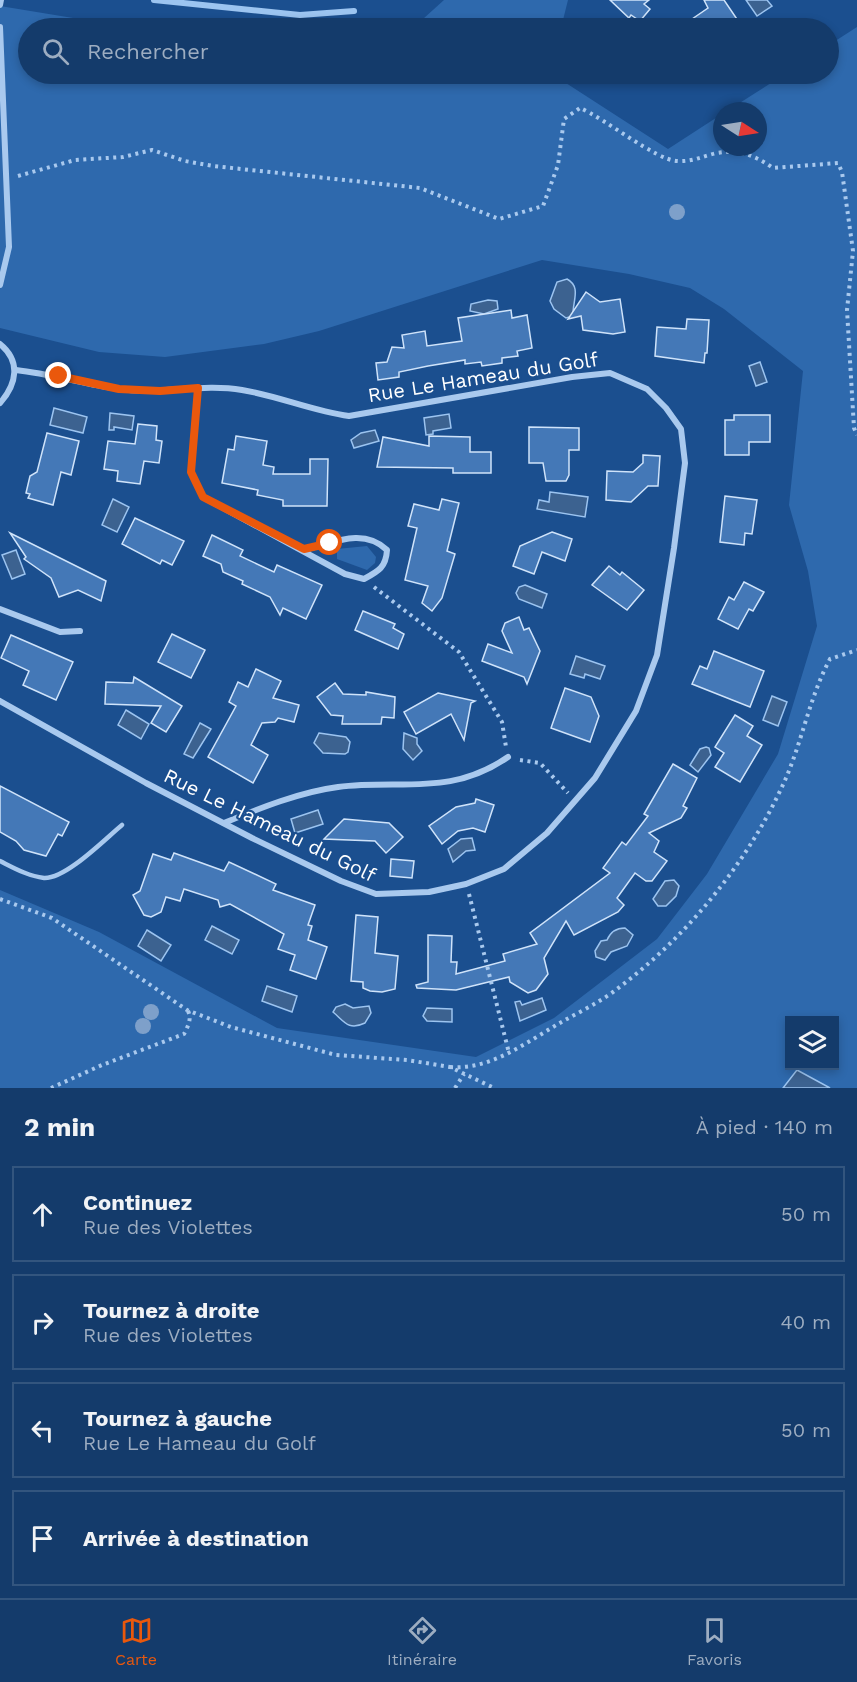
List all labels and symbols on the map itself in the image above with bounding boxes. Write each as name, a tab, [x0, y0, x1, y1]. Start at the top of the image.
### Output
north arrow	[713, 102, 767, 156]
street label: Rue Le Hameau du Golf	[366, 347, 600, 407]
route end	[45, 362, 71, 388]
route start	[316, 529, 342, 555]
street label: Rue Le Hameau du Golf	[160, 763, 380, 887]

